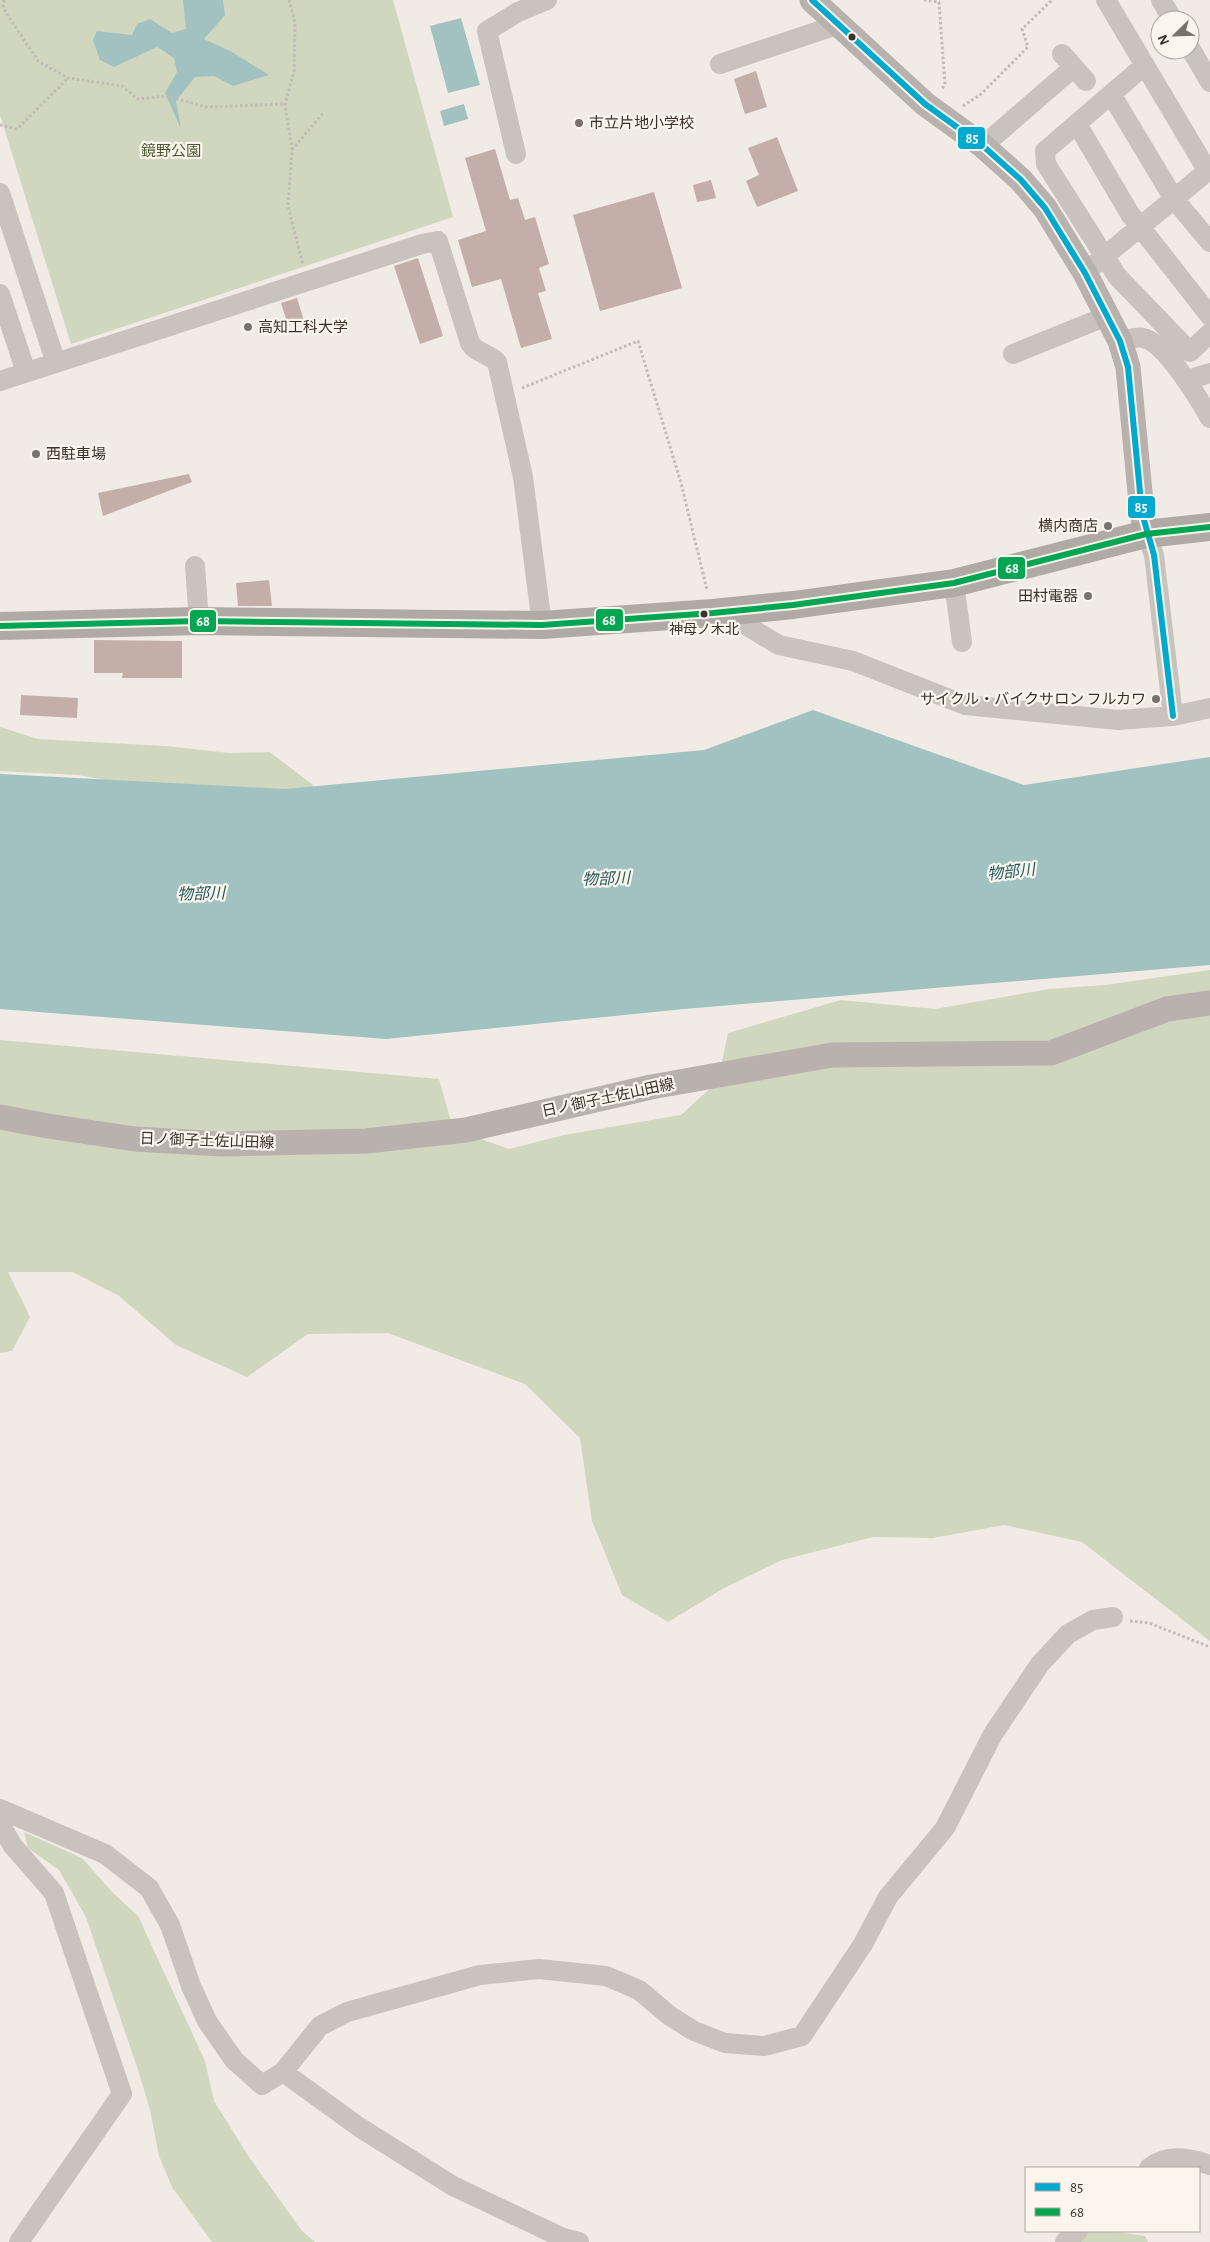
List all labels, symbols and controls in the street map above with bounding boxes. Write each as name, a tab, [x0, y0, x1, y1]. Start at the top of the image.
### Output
north arrow	[1150, 10, 1200, 60]
unlabelled marker	[847, 32, 857, 42]
text: N	[1156, 32, 1172, 47]
place label: 市立片地小学校	[589, 115, 694, 131]
marker: 市立片地小学校	[573, 117, 585, 129]
line badge: 85	[957, 126, 986, 150]
text: 85	[966, 132, 978, 146]
park label: 鏡野公園	[141, 143, 201, 159]
place label: 高知工科大学	[258, 319, 348, 335]
marker: 高知工科大学	[242, 321, 254, 333]
place label: 西駐車場	[46, 446, 106, 462]
marker: 西駐車場	[30, 448, 42, 460]
line badge: 85	[1127, 495, 1156, 519]
text: 85	[1135, 501, 1147, 515]
place label: 横内商店	[1038, 518, 1098, 534]
marker: 横内商店	[1102, 520, 1114, 532]
line badge: 68	[997, 556, 1026, 580]
text: 68	[1005, 562, 1019, 576]
place label: 田村電器	[1018, 587, 1078, 604]
marker: 田村電器	[1082, 590, 1094, 602]
line badge: 68	[595, 608, 624, 632]
line badge: 68	[189, 609, 217, 633]
marker: 神母ノ木北	[699, 609, 709, 619]
text: 68	[602, 614, 616, 628]
text: 68	[196, 615, 210, 629]
place label: 神母ノ木北	[669, 621, 739, 637]
place label: サイクル・バイクサロン フルカワ	[920, 691, 1146, 707]
marker: サイクル・バイクサロン フルカワ	[1150, 693, 1162, 705]
water label: 物部川	[986, 860, 1038, 882]
water label: 物部川	[582, 869, 632, 888]
water label: 物部川	[177, 884, 227, 903]
street label: 日ノ御子土佐山田線	[540, 1076, 676, 1119]
street label: 日ノ御子土佐山田線	[139, 1130, 275, 1151]
legend	[1025, 2167, 1200, 2232]
text: 85	[1070, 2180, 1083, 2195]
text: 68	[1070, 2205, 1084, 2220]

